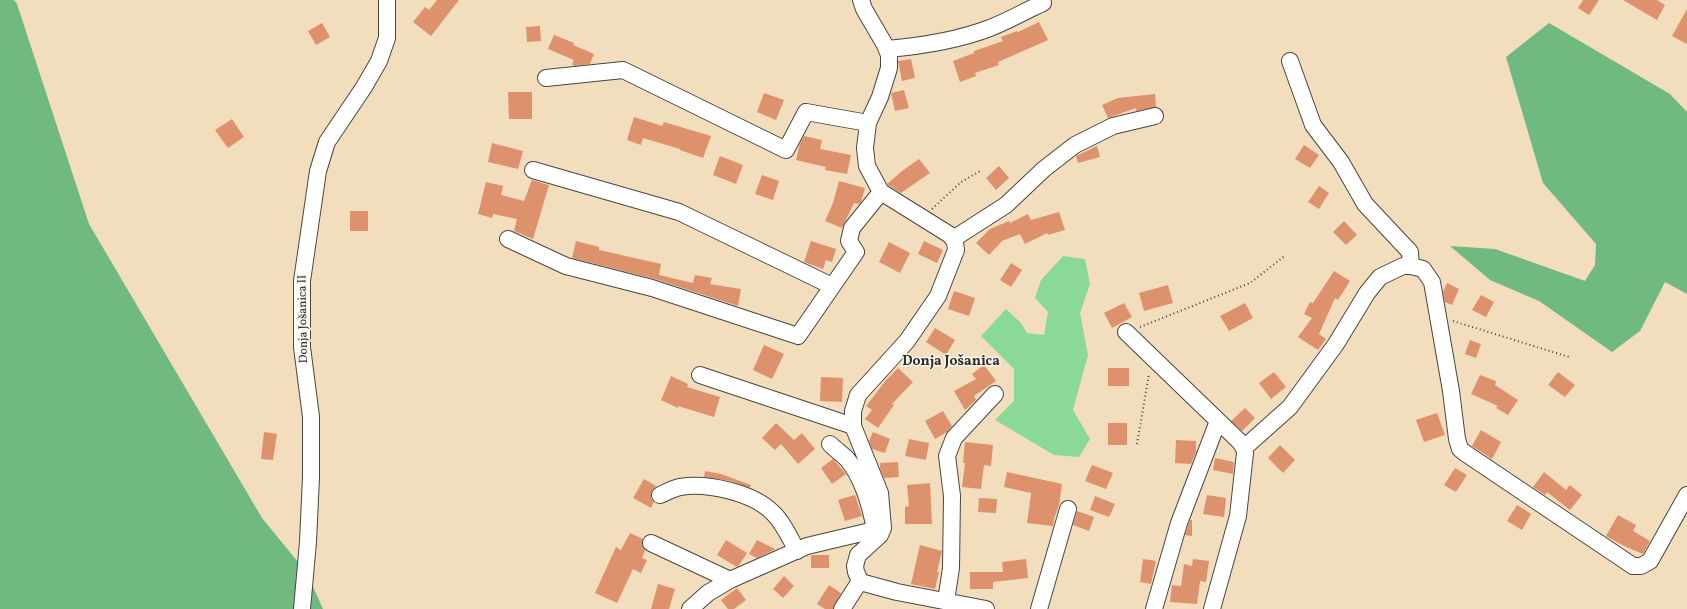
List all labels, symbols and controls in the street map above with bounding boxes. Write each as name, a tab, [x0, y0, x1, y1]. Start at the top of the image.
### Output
street label: Donja Jošanica II	[296, 275, 312, 363]
district label: Donja Jošanica	[902, 354, 1000, 370]

